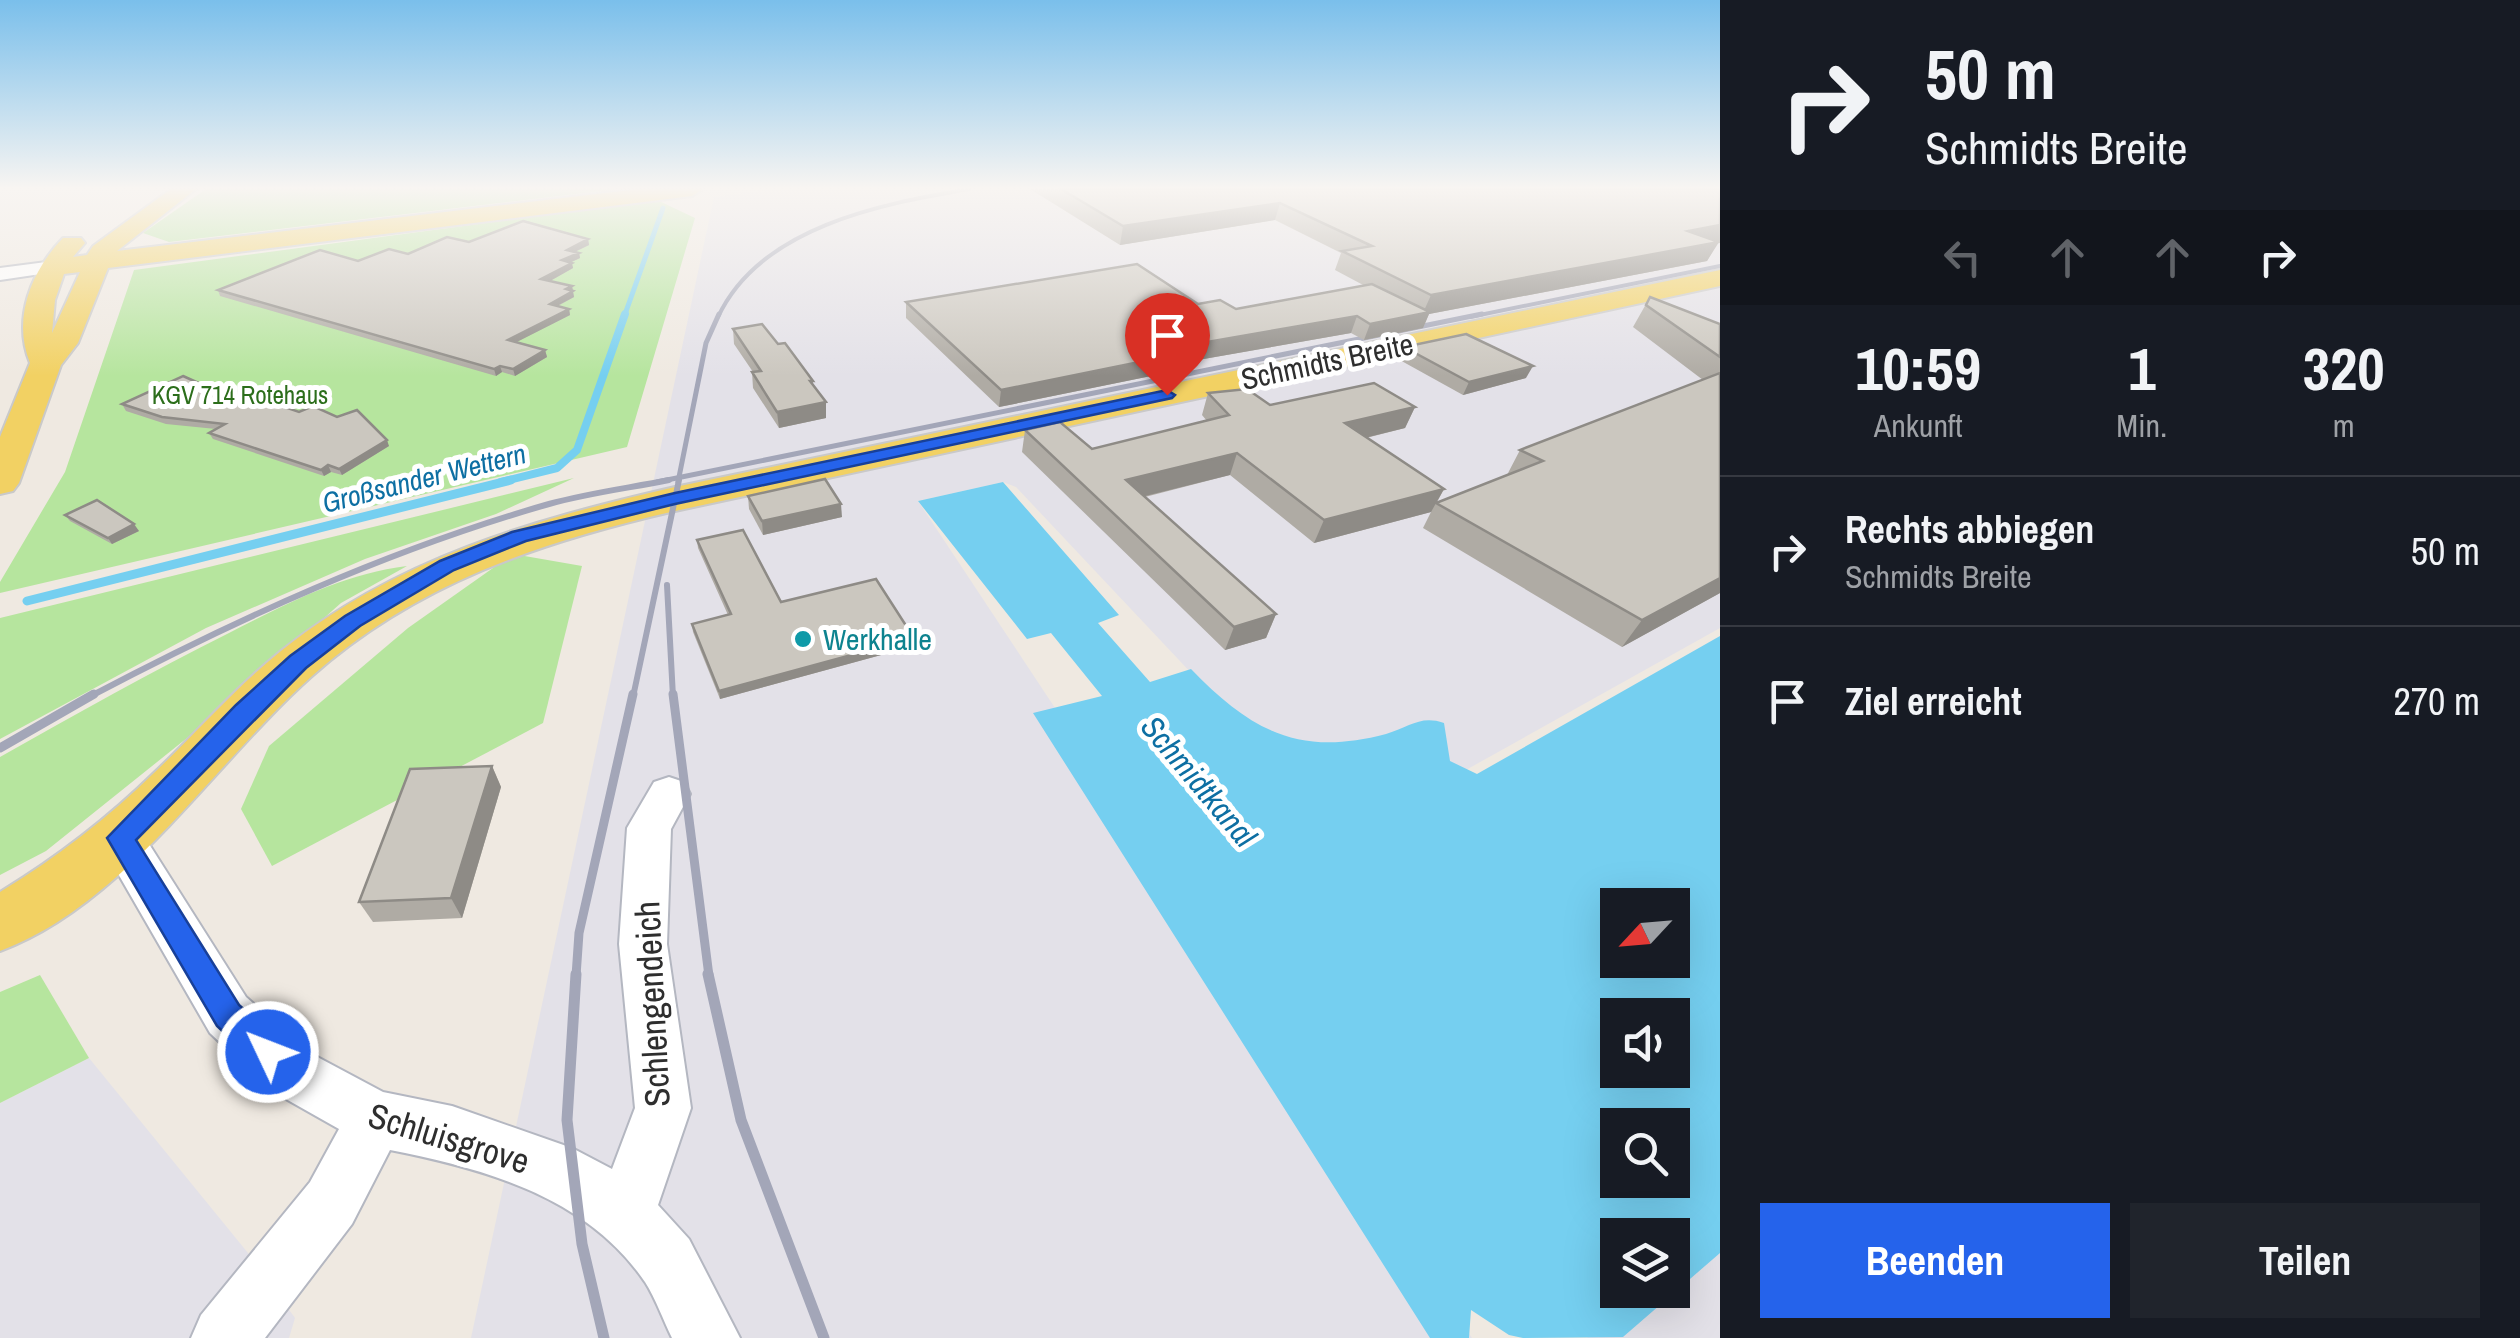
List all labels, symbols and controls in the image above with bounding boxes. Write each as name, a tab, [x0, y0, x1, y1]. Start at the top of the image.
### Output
text: 50 m	[1925, 27, 2056, 121]
icon: right	[1760, 40, 1890, 170]
text: Schmidts Breite	[1925, 117, 2188, 178]
icon: left	[1935, 230, 1990, 285]
icon: ahead	[2040, 230, 2095, 285]
icon: ahead	[2145, 230, 2200, 285]
icon: right	[2250, 230, 2305, 285]
pin	[1125, 293, 1210, 396]
icon: arrive	[1140, 308, 1195, 363]
street label: Schmidts Breite	[1237, 323, 1417, 399]
text: 10:59	[1855, 328, 1981, 409]
text: 1	[2128, 328, 2156, 409]
text: 320	[2303, 328, 2385, 409]
park label: KGV 714 Rotehaus	[152, 378, 328, 412]
text: Ankunft	[1874, 404, 1963, 447]
text: Min.	[2116, 404, 2167, 447]
text: m	[2333, 404, 2355, 447]
water label: Großsander Wettern	[318, 434, 530, 522]
text: Rechts abbiegen	[1845, 504, 2094, 555]
icon: right	[1760, 524, 1815, 579]
text: 50 m	[2411, 526, 2480, 577]
text: Schmidts Breite	[1845, 555, 2032, 598]
place label: Werkhalle	[823, 619, 932, 659]
marker: Werkhalle	[792, 628, 814, 650]
icon: arrive	[1760, 674, 1815, 729]
text: Ziel erreicht	[1845, 676, 2022, 727]
text: 270 m	[2393, 676, 2480, 727]
water label: Schmidtkanal	[1131, 706, 1267, 857]
north arrow	[1600, 888, 1690, 978]
map controls	[1600, 888, 1690, 1308]
street label: Schlengendeich	[623, 900, 681, 1108]
button: sound	[1600, 998, 1690, 1088]
position arrow	[216, 1000, 320, 1104]
street label: Schluisgrove	[363, 1091, 535, 1185]
button: search	[1600, 1108, 1690, 1198]
button: Beenden	[1760, 1203, 2110, 1318]
button: Teilen	[2130, 1203, 2480, 1318]
button: layers	[1600, 1218, 1690, 1308]

